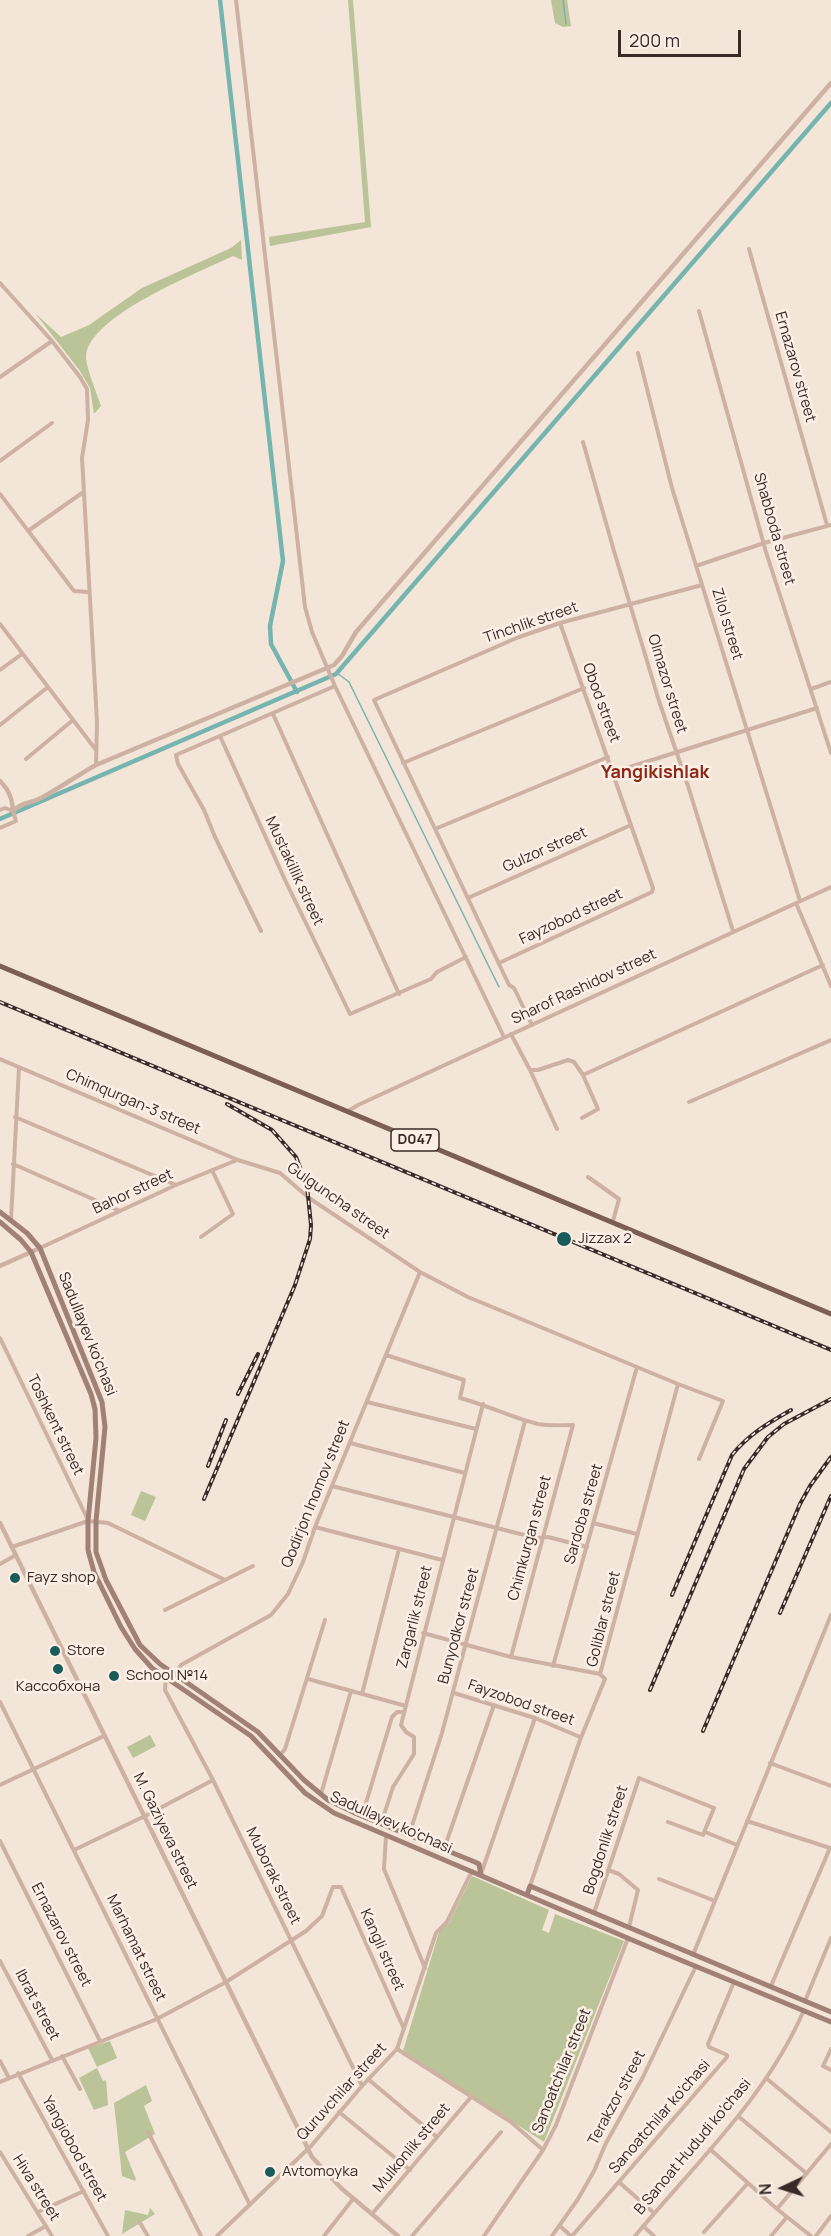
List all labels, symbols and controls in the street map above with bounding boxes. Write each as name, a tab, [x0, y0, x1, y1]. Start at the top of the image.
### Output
scale bar	[621, 18, 744, 56]
text: 200 m	[629, 28, 680, 52]
street label: Ernazarov street	[771, 310, 819, 424]
street label: Shabboda street	[749, 471, 799, 587]
street label: Zilol street	[708, 586, 746, 662]
street label: Tinchlik street	[481, 598, 581, 648]
street label: Olmazor street	[643, 632, 691, 736]
street label: Obod street	[578, 661, 624, 745]
district label: Yangikishlak	[601, 762, 709, 784]
street label: Mustakillik street	[261, 814, 327, 928]
street label: Gulzor street	[500, 823, 590, 877]
street label: Fayzobod street	[517, 885, 625, 949]
street label: Sharof Rashidov street	[509, 946, 659, 1028]
street label: Chimqurgan-3 street	[63, 1065, 203, 1139]
road number: D047	[391, 1129, 439, 1151]
street label: Gulguncha street	[283, 1159, 393, 1243]
street label: Bahor street	[90, 1166, 176, 1218]
marker: Jizzax 2	[555, 1230, 573, 1248]
place label: Jizzax 2	[578, 1230, 632, 1248]
street label: Sadullayev ko'chasi	[54, 1270, 120, 1398]
street label: Toshkent street	[23, 1372, 87, 1478]
street label: Qodirjon Inomov street	[278, 1417, 354, 1571]
street label: Sardoba street	[561, 1462, 607, 1566]
street label: Chimkurgan street	[505, 1473, 555, 1603]
street label: Zargarlik street	[394, 1564, 436, 1670]
street label: Bunyodkor street	[435, 1566, 483, 1686]
place label: Fayz shop	[27, 1569, 96, 1587]
street label: Goliblar street	[583, 1569, 625, 1669]
marker: Fayz shop	[8, 1571, 22, 1585]
place label: Store	[67, 1642, 105, 1660]
marker: Store	[48, 1644, 62, 1658]
marker: Кассобхона	[51, 1662, 65, 1676]
place label: School №14	[126, 1667, 208, 1685]
marker: School №14	[107, 1669, 121, 1683]
street label: Fayzobod street	[465, 1676, 577, 1730]
place label: Кассобхона	[16, 1678, 100, 1696]
street label: M. Gaziyeva street	[129, 1770, 201, 1892]
street label: Bogdonlik street	[580, 1783, 632, 1897]
street label: Sadullayev ko'chasi	[327, 1788, 455, 1858]
street label: Muborak street	[242, 1824, 304, 1928]
street label: Ernazarov street	[27, 1880, 95, 1990]
street label: Marhamat street	[102, 1892, 170, 2004]
street label: Kangli street	[356, 1906, 408, 1994]
street label: Ibrat street	[11, 1967, 63, 2043]
street label: Sanoatchilar street	[529, 2006, 595, 2136]
street label: Quruvchilar street	[293, 2040, 391, 2144]
street label: Terakzor street	[584, 2048, 650, 2148]
street label: Sanoatchilar ko'chasi	[606, 2056, 714, 2178]
street label: B Sanoat Hududi ko'chasi	[631, 2075, 755, 2219]
street label: Yangiobod street	[38, 2093, 110, 2205]
street label: Mulkonlik street	[370, 2100, 454, 2196]
street label: Hiva street	[9, 2151, 63, 2225]
north arrow	[753, 2158, 813, 2218]
place label: Avtomoyka	[282, 2163, 358, 2181]
marker: Avtomoyka	[263, 2165, 277, 2179]
text: N	[754, 2183, 776, 2196]

